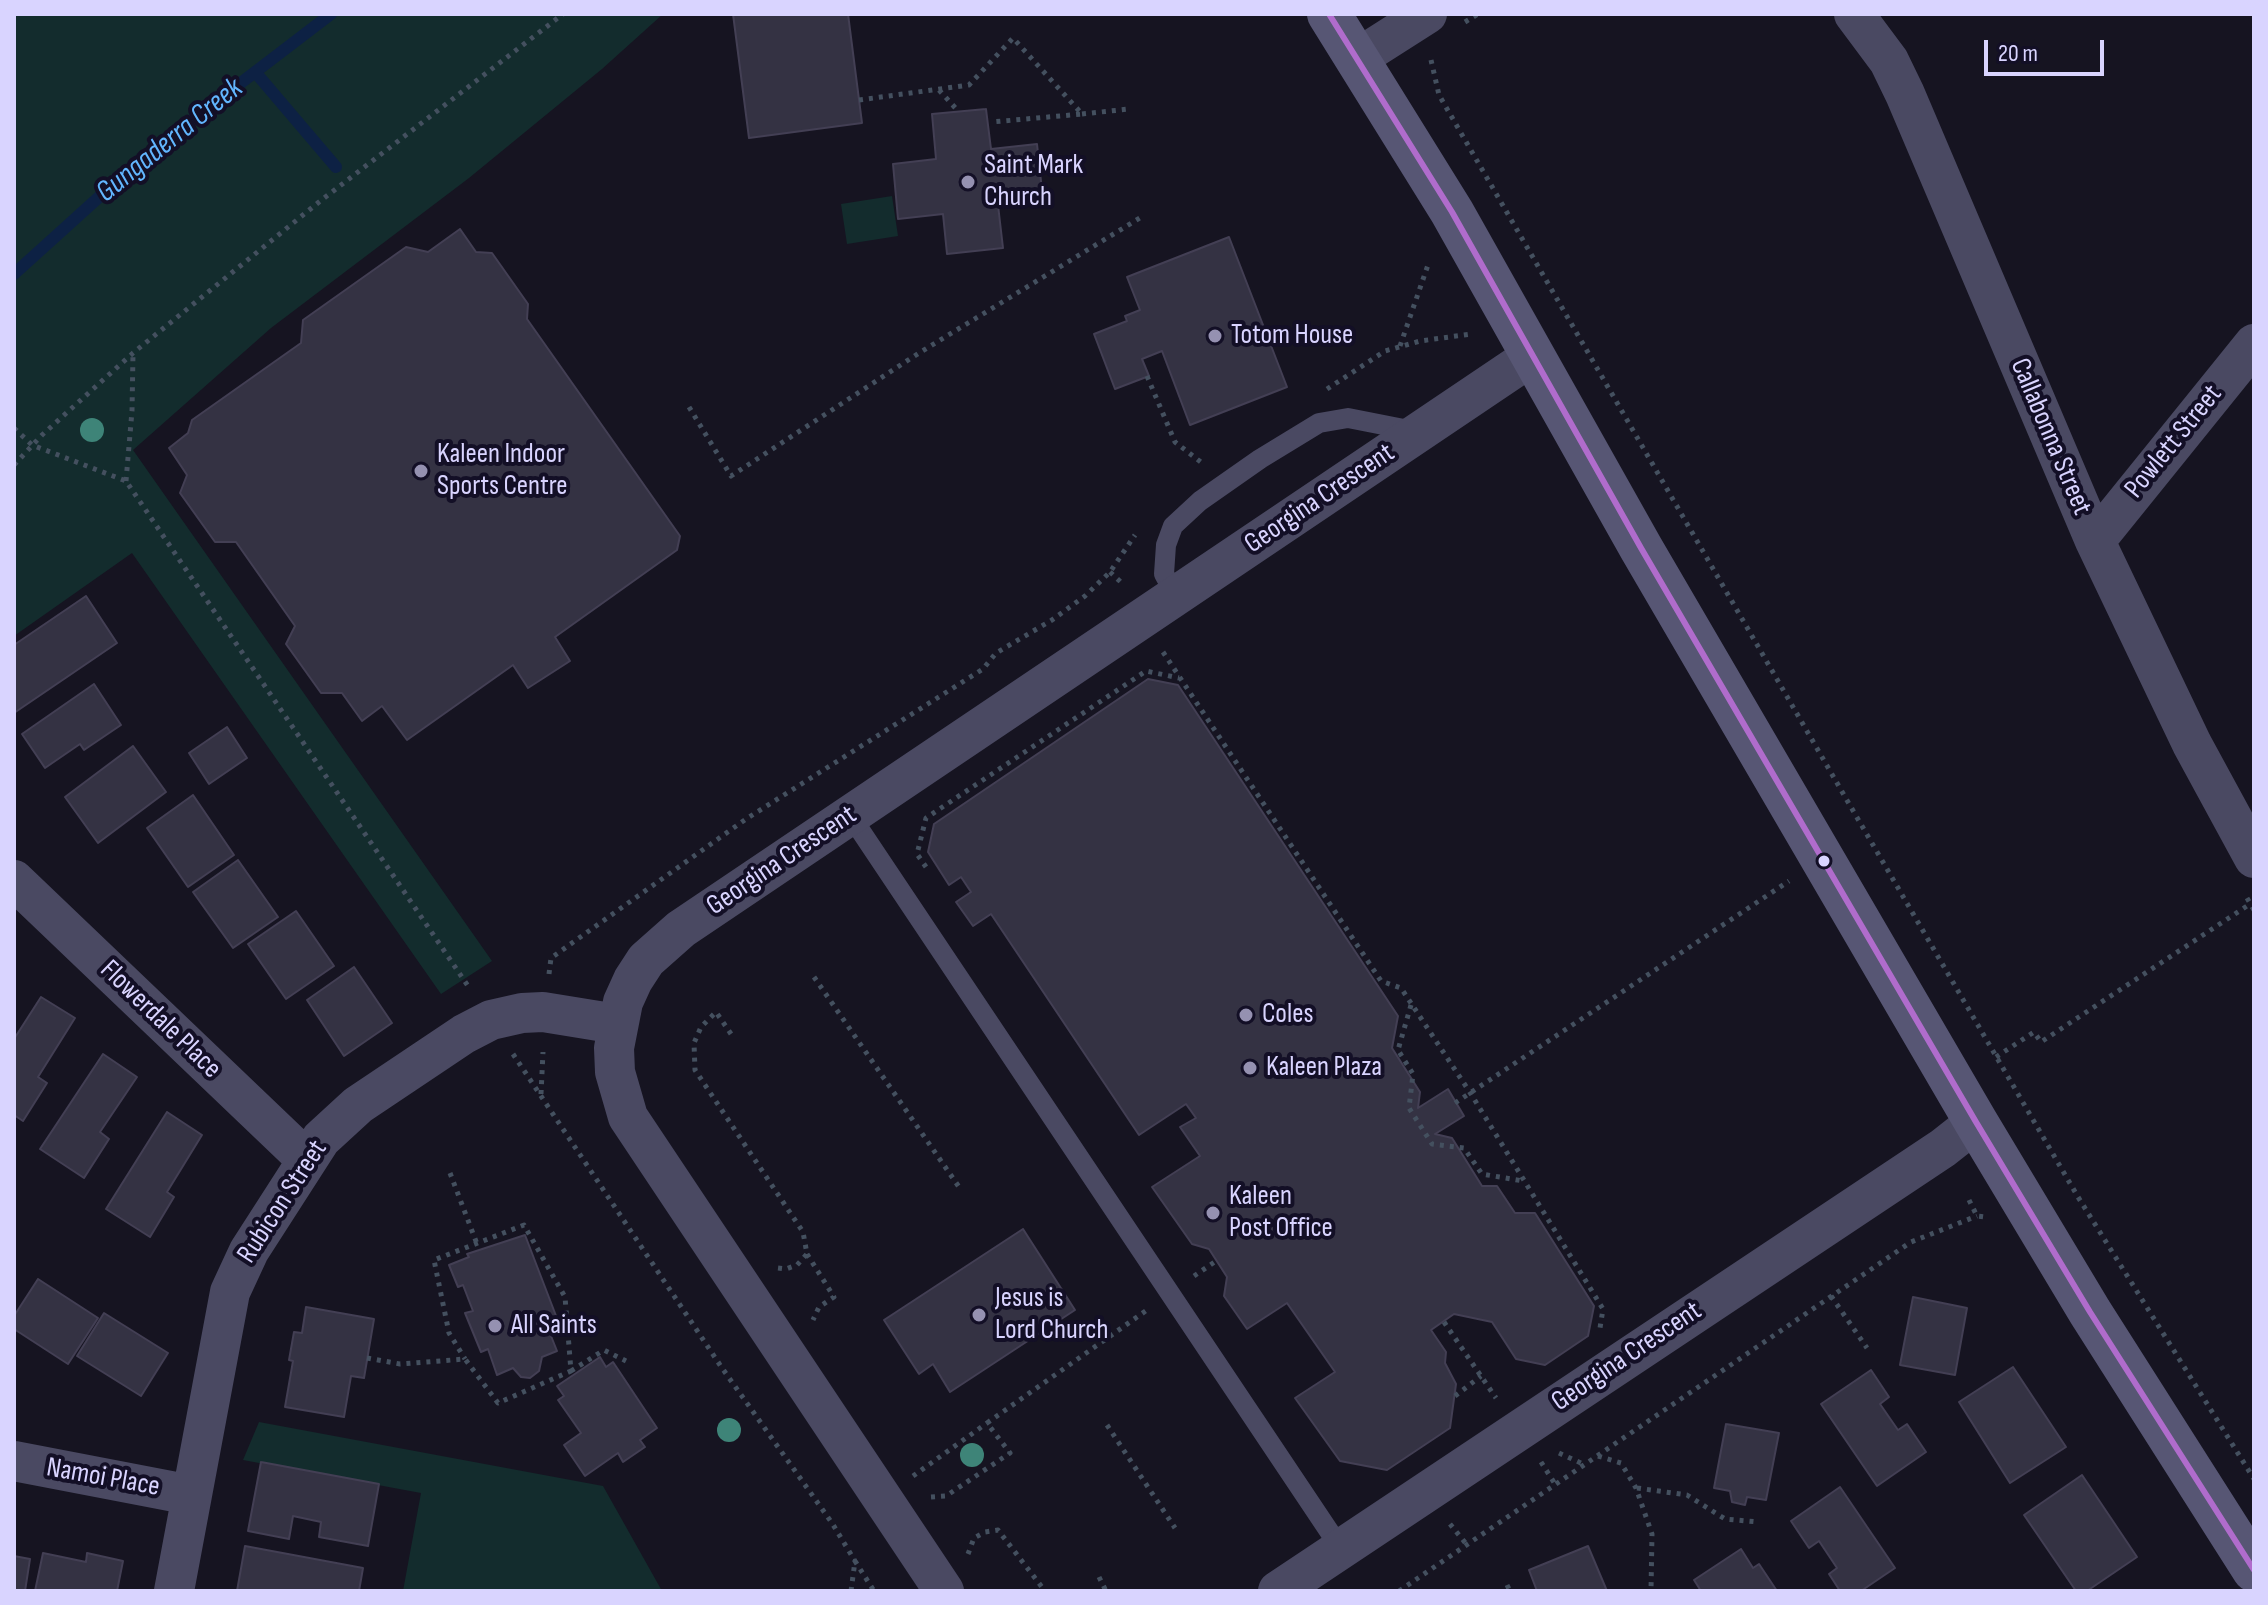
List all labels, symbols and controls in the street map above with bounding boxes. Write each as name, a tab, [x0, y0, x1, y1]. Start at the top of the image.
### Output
scale bar	[1988, 24, 2108, 74]
text: 20 m	[1998, 39, 2038, 68]
water label: Gungaderra Creek	[90, 71, 250, 211]
place label: Saint Mark Church	[984, 149, 1083, 215]
marker: Saint Mark Church	[959, 173, 977, 191]
place label: Totom House	[1231, 319, 1353, 353]
marker: Totom House	[1206, 327, 1224, 345]
street label: Callabonna Street	[2002, 354, 2098, 520]
street label: Powlett Street	[2118, 379, 2230, 505]
street label: Georgina Crescent	[1239, 437, 1401, 561]
place label: Kaleen Indoor Sports Centre	[437, 438, 568, 504]
marker: Kaleen Indoor Sports Centre	[412, 462, 430, 480]
street label: Georgina Crescent	[701, 799, 863, 923]
unlabelled marker	[1816, 853, 1832, 869]
street label: Flowerdale Place	[92, 954, 228, 1086]
place label: Coles	[1262, 998, 1313, 1032]
marker: Coles	[1237, 1006, 1255, 1024]
place label: Kaleen Plaza	[1266, 1051, 1382, 1085]
marker: Kaleen Plaza	[1241, 1059, 1259, 1077]
street label: Rubicon Street	[231, 1134, 335, 1270]
place label: Kaleen Post Office	[1229, 1180, 1333, 1246]
marker: Kaleen Post Office	[1204, 1204, 1222, 1222]
place label: Jesus is Lord Church	[995, 1282, 1108, 1348]
street label: Georgina Crescent	[1546, 1295, 1708, 1419]
marker: Jesus is Lord Church	[970, 1306, 988, 1324]
place label: All Saints	[511, 1309, 597, 1343]
marker: All Saints	[486, 1317, 504, 1335]
street label: Namoi Place	[44, 1452, 162, 1504]

